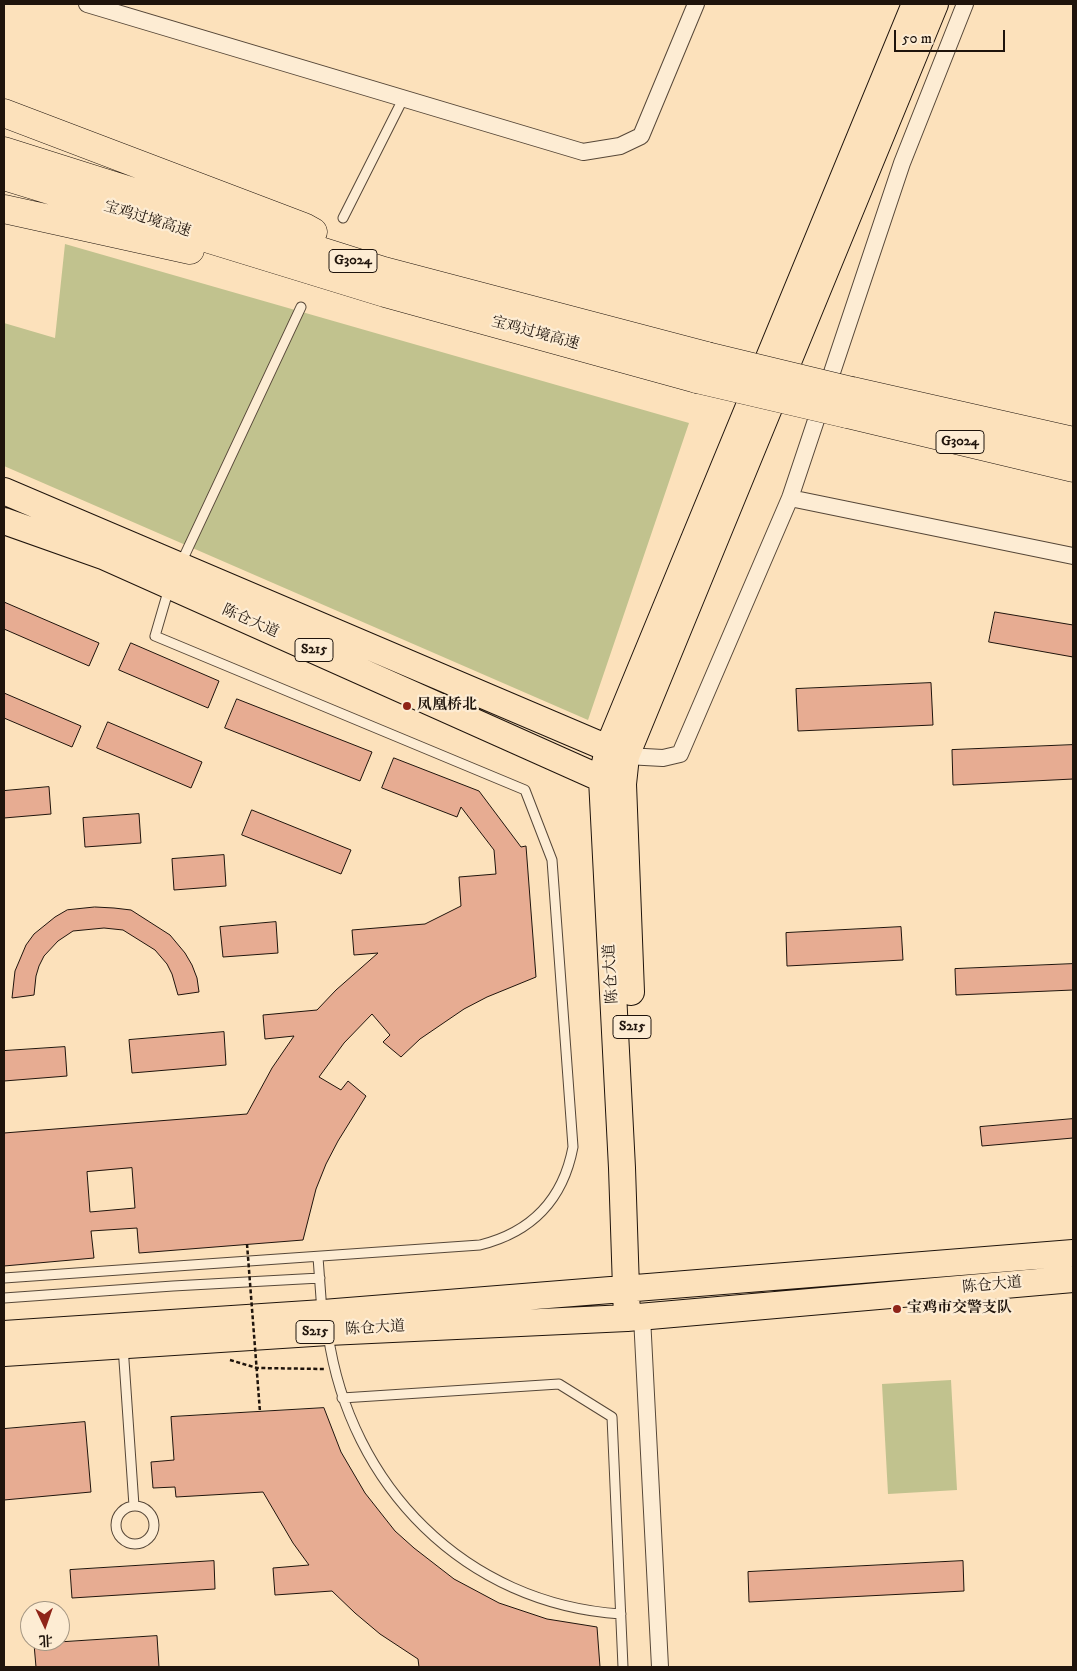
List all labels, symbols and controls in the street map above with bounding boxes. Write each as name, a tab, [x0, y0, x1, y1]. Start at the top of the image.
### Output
scale bar	[897, 20, 1008, 52]
text: 50 m	[902, 29, 932, 48]
street label: 宝鸡过境高速	[101, 198, 193, 242]
road number: G3024	[329, 250, 377, 272]
street label: 宝鸡过境高速	[489, 314, 581, 354]
road number: G3024	[936, 431, 984, 454]
street label: 陈仓大道	[219, 602, 281, 642]
road number: S215	[295, 638, 333, 662]
place label: 凤凰桥北	[417, 697, 477, 715]
marker: 凤凰桥北	[401, 700, 413, 712]
street label: 陈仓大道	[601, 944, 623, 1004]
road number: S215	[613, 1016, 651, 1038]
street label: 陈仓大道	[961, 1274, 1023, 1298]
place label: 宝鸡市交警支队	[907, 1300, 1012, 1318]
marker: 宝鸡市交警支队	[891, 1303, 903, 1315]
street label: 陈仓大道	[345, 1318, 405, 1340]
road number: S215	[296, 1320, 334, 1344]
north arrow	[20, 1601, 70, 1651]
text: 北	[38, 1631, 53, 1649]

